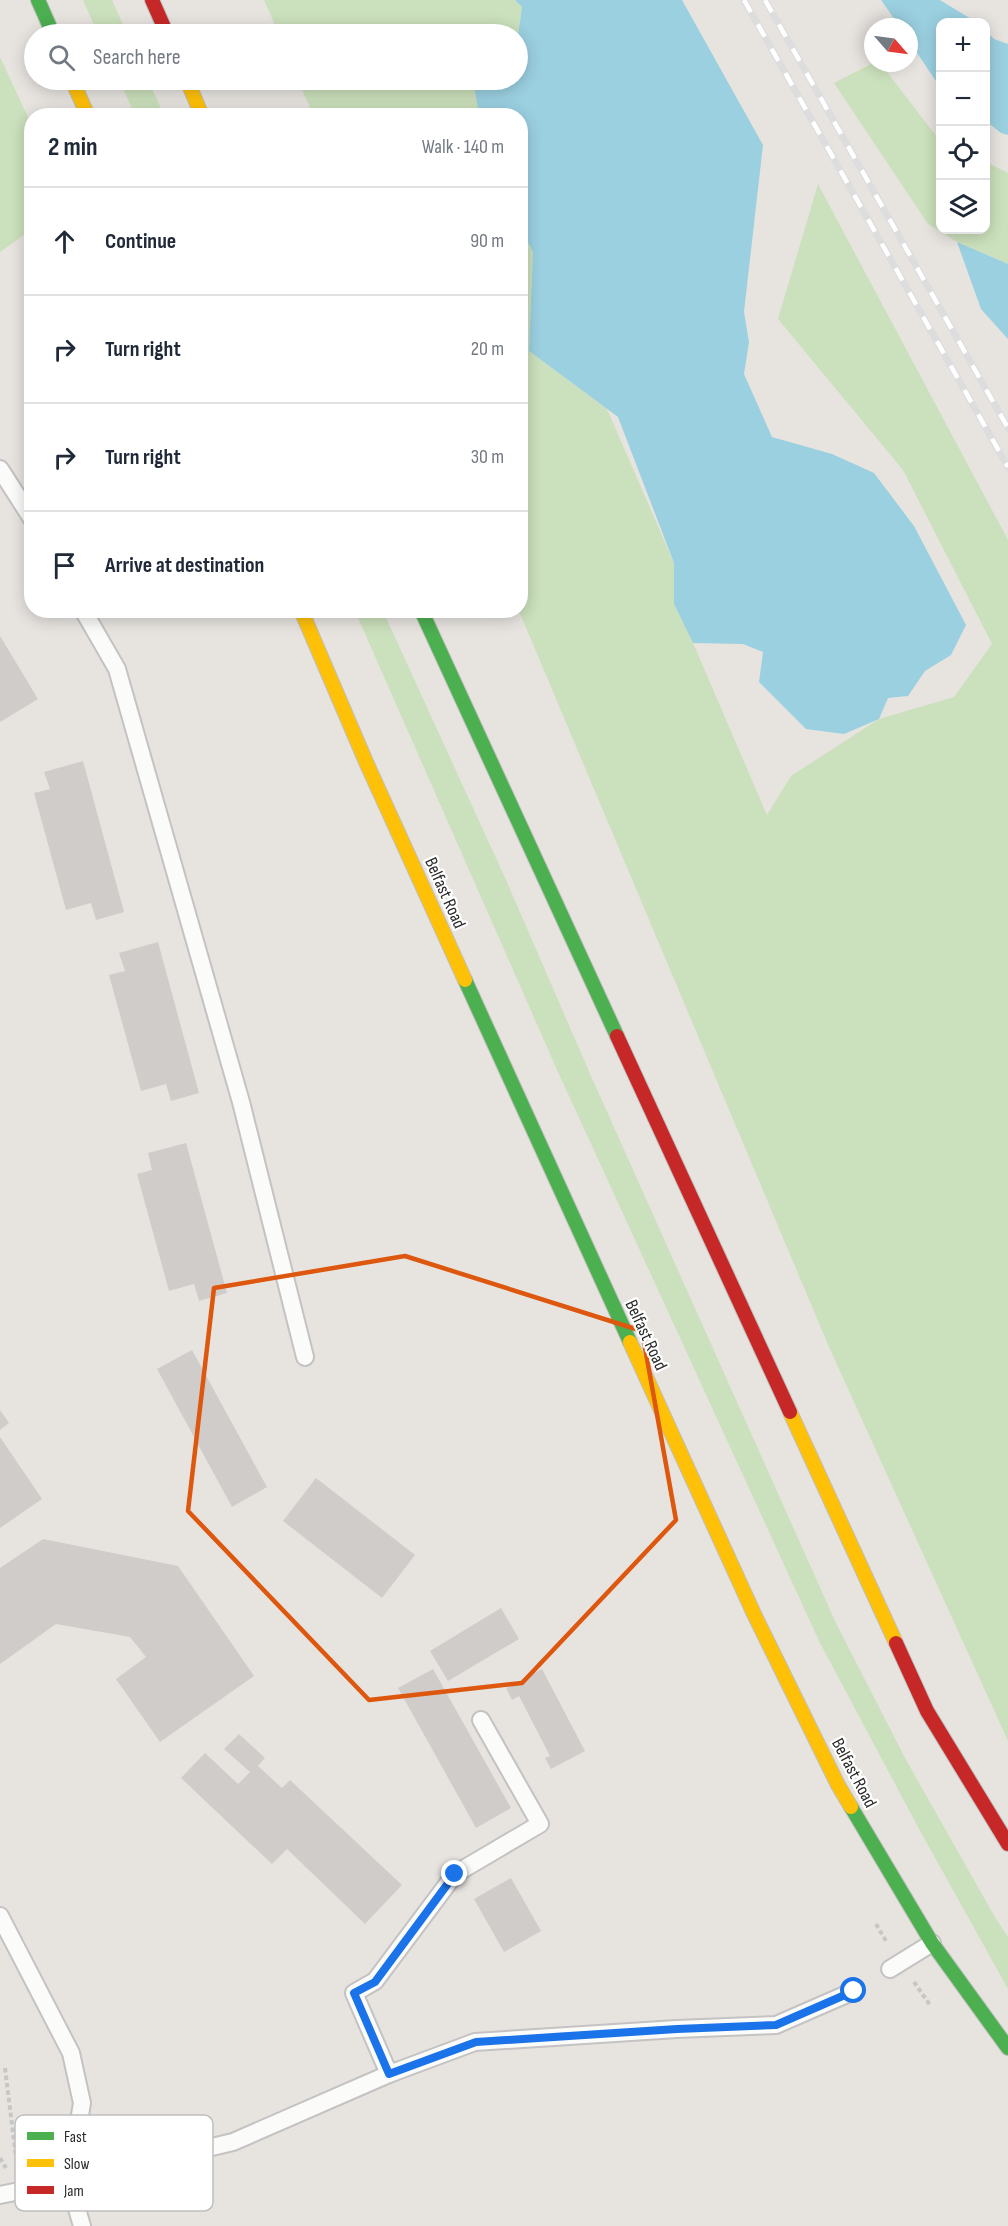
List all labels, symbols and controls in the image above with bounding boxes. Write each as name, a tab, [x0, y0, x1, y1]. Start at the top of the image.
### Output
north arrow	[864, 18, 918, 72]
map controls	[936, 18, 990, 234]
button: +	[936, 18, 990, 72]
search box	[24, 24, 528, 90]
icon: search	[45, 41, 78, 74]
text: Search here	[93, 44, 180, 71]
button: −	[936, 72, 990, 126]
button: locate	[936, 126, 990, 180]
text: 2 min	[48, 132, 98, 163]
text: Walk · 140 m	[422, 135, 504, 159]
button: layers	[936, 180, 990, 234]
icon: ahead	[48, 225, 81, 258]
text: Continue	[105, 228, 176, 255]
text: 90 m	[470, 229, 504, 253]
icon: right	[48, 333, 81, 366]
text: Turn right	[105, 336, 181, 363]
text: 20 m	[471, 337, 504, 361]
icon: right	[48, 441, 81, 474]
text: Turn right	[105, 444, 181, 471]
text: 30 m	[471, 445, 504, 469]
icon: arrive	[48, 549, 81, 582]
text: Arrive at destination	[105, 552, 264, 579]
street label: Belfast Road	[420, 854, 470, 932]
street label: Belfast Road	[621, 1296, 671, 1374]
street label: Belfast Road	[827, 1735, 881, 1811]
route end	[441, 1860, 467, 1886]
route start	[840, 1977, 866, 2003]
legend	[15, 2115, 213, 2211]
text: Fast	[64, 2128, 87, 2147]
text: Slow	[64, 2155, 89, 2174]
text: Jam	[63, 2182, 84, 2201]

